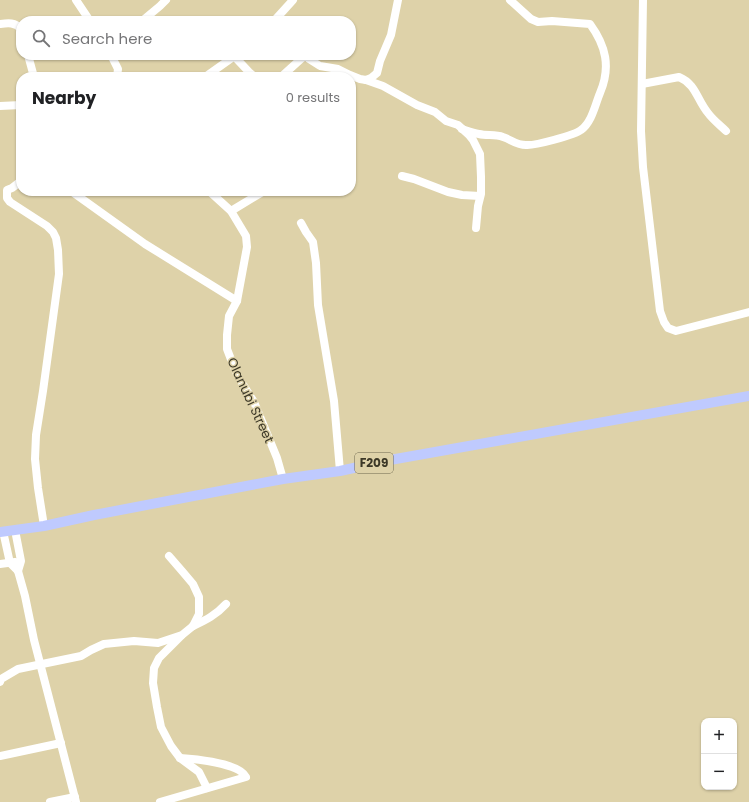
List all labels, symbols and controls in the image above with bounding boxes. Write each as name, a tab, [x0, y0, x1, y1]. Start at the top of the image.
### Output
search box	[16, 16, 356, 60]
icon: search	[30, 27, 52, 49]
text: Search here	[62, 28, 152, 49]
text: Nearby	[32, 86, 96, 110]
text: 0 results	[286, 88, 340, 107]
street label: Olanubi Street	[222, 354, 279, 446]
road number: F209	[355, 453, 393, 473]
map controls	[701, 718, 737, 790]
button: +	[701, 718, 737, 754]
button: −	[701, 754, 737, 790]

